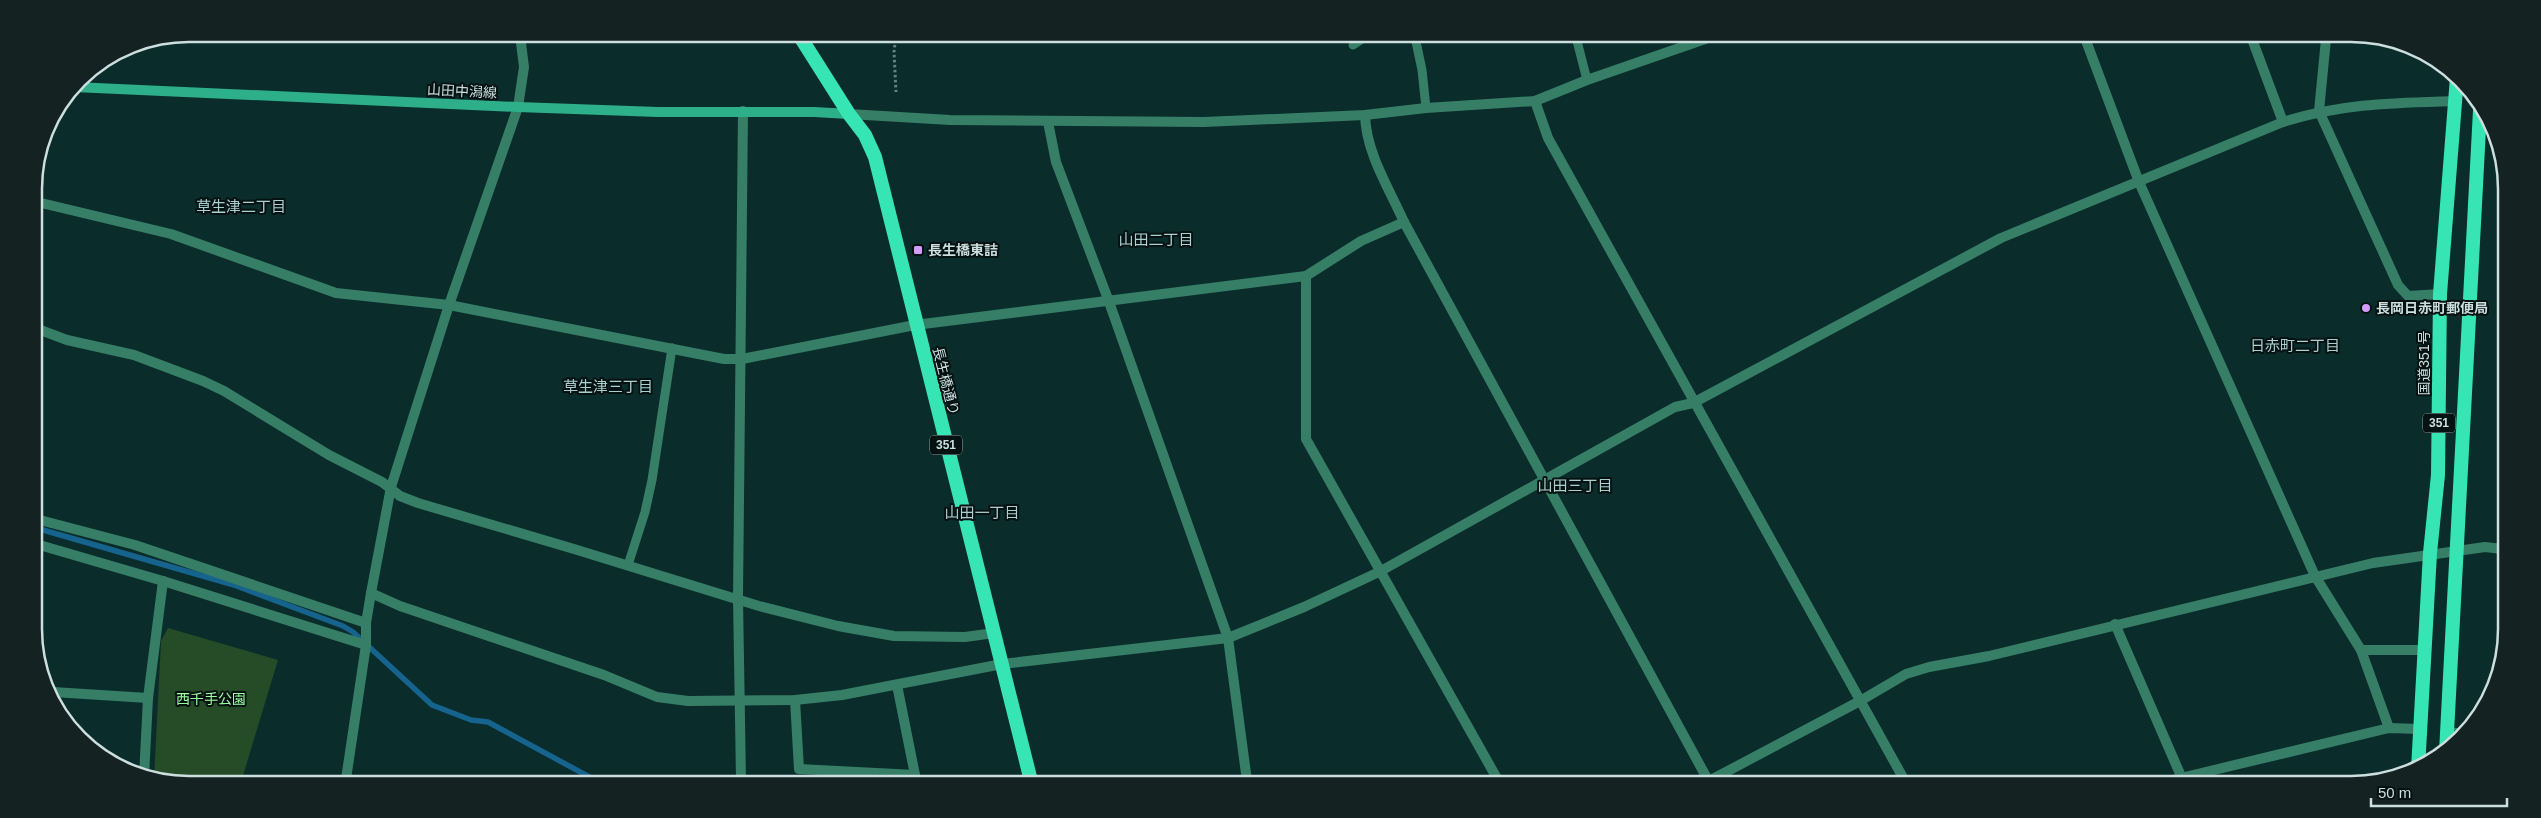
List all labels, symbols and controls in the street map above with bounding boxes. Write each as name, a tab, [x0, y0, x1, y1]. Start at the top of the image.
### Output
street label: 山田中潟線	[427, 81, 497, 101]
district label: 草生津二丁目	[196, 198, 286, 215]
district label: 山田二丁目	[1118, 231, 1194, 248]
place label: 長生橋東詰	[928, 242, 998, 258]
marker: 長生橋東詰	[912, 244, 924, 256]
place label: 長岡日赤町郵便局	[2376, 300, 2488, 316]
marker: 長岡日赤町郵便局	[2360, 302, 2372, 314]
street label: 国道351号	[2416, 330, 2432, 396]
district label: 日赤町二丁目	[2250, 337, 2340, 354]
street label: 長生橋通り	[930, 345, 962, 417]
district label: 草生津三丁目	[563, 378, 653, 395]
road number: 351	[2423, 413, 2455, 432]
road number: 351	[930, 436, 962, 454]
district label: 山田三丁目	[1537, 477, 1613, 494]
district label: 山田一丁目	[944, 504, 1020, 521]
park label: 西千手公園	[176, 691, 246, 707]
scale bar	[2371, 776, 2507, 808]
text: 50 m	[2378, 784, 2411, 801]

